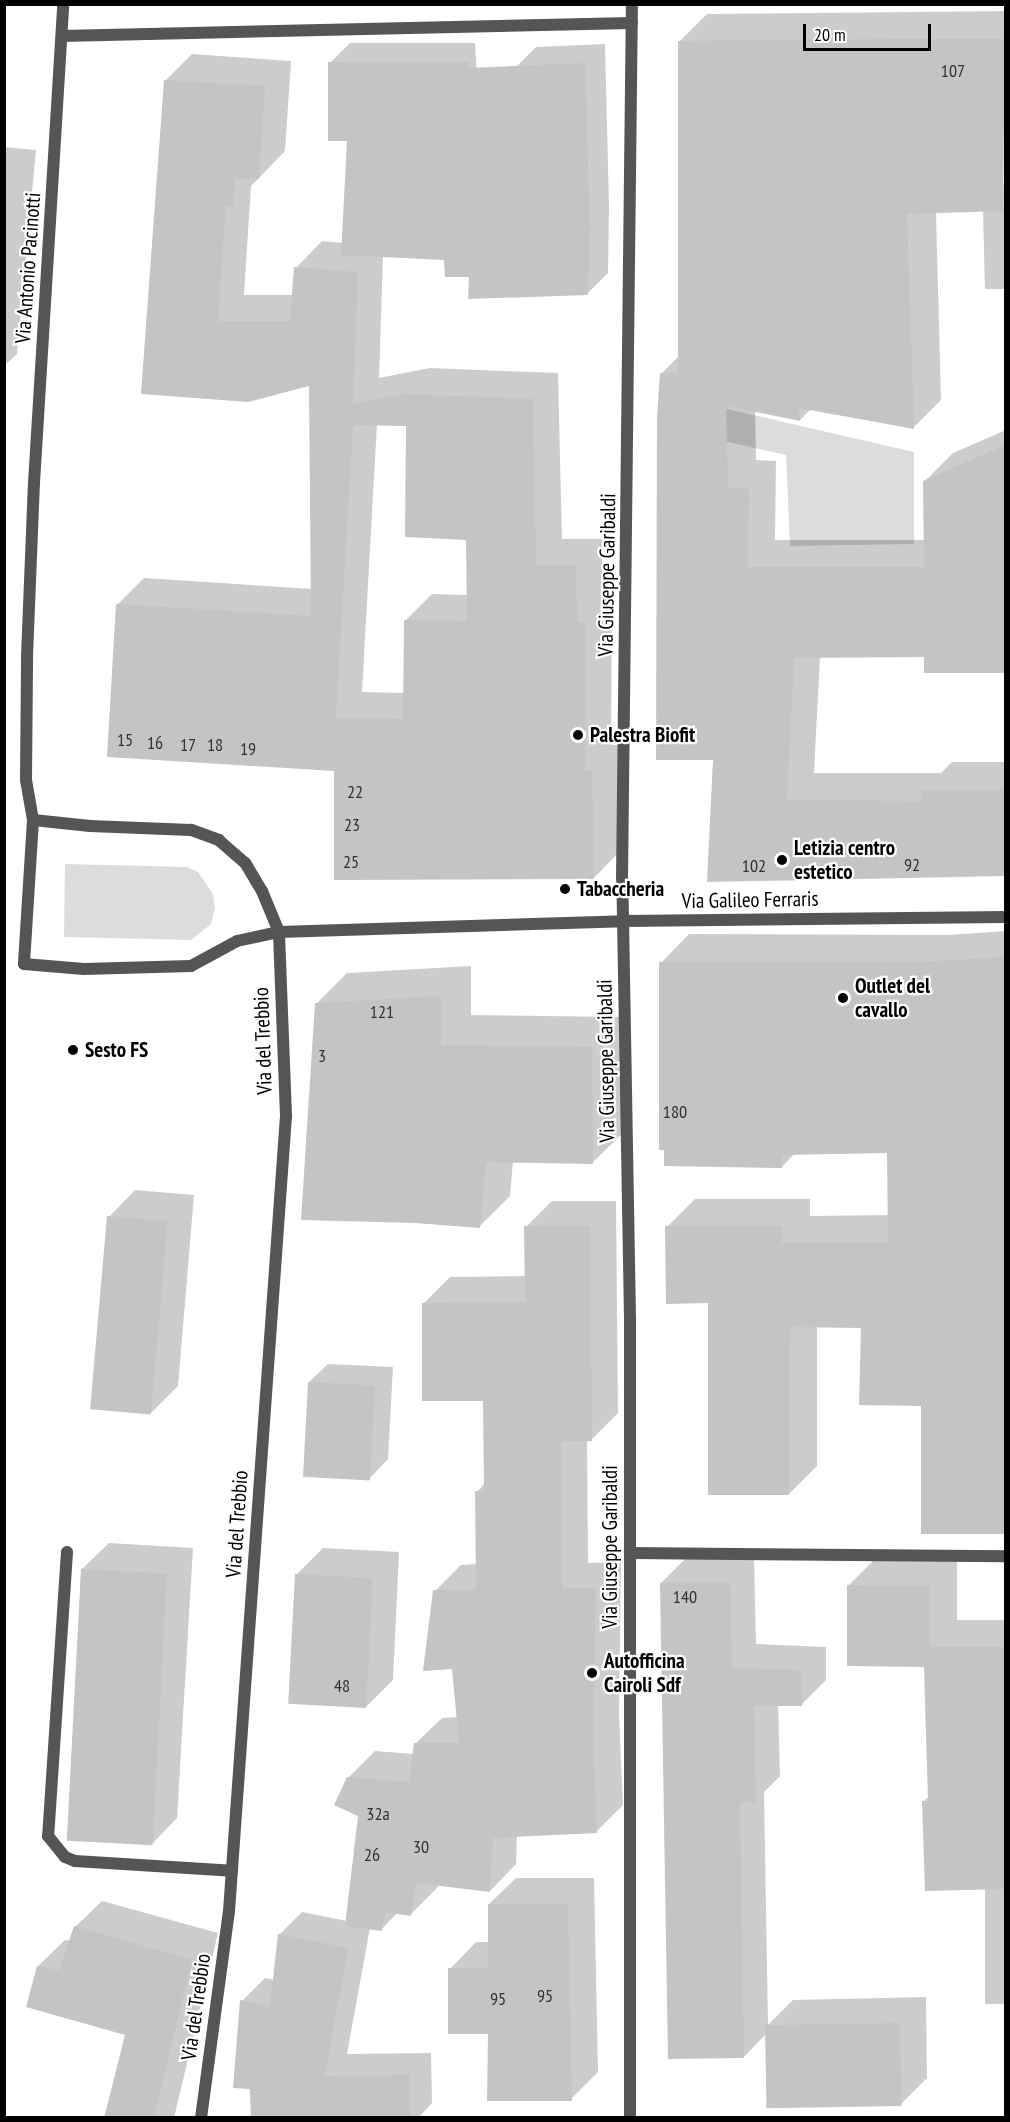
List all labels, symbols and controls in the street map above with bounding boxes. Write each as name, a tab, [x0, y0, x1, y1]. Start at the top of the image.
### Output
scale bar	[806, 12, 934, 50]
text: 20 m	[814, 23, 846, 46]
house number: 107	[941, 60, 965, 82]
street label: Via Antonio Pacinotti	[10, 191, 46, 345]
street label: Via Giuseppe Garibaldi	[593, 493, 621, 657]
place label: Palestra Biofit	[590, 722, 695, 748]
marker: Palestra Biofit	[571, 728, 585, 742]
house number: 15	[117, 729, 133, 751]
house number: 16	[147, 732, 163, 754]
house number: 17	[180, 734, 196, 756]
house number: 18	[207, 734, 223, 756]
house number: 19	[240, 738, 256, 760]
house number: 22	[347, 781, 363, 803]
house number: 23	[344, 814, 360, 836]
place label: Letizia centro estetico	[794, 835, 895, 885]
house number: 25	[343, 851, 359, 873]
marker: Letizia centro estetico	[775, 853, 789, 867]
house number: 92	[904, 854, 920, 876]
house number: 102	[742, 855, 766, 877]
place label: Tabaccheria	[577, 876, 664, 902]
marker: Tabaccheria	[558, 882, 572, 896]
street label: Via Galileo Ferraris	[681, 886, 819, 914]
place label: Outlet del cavallo	[855, 973, 930, 1023]
street label: Via Giuseppe Garibaldi	[592, 979, 620, 1143]
street label: Via del Trebbio	[249, 987, 277, 1095]
marker: Outlet del cavallo	[836, 991, 850, 1005]
house number: 121	[370, 1001, 394, 1023]
place label: Sesto FS	[85, 1037, 148, 1063]
marker: Sesto FS	[66, 1043, 80, 1057]
house number: 3	[318, 1045, 326, 1067]
house number: 180	[663, 1101, 687, 1123]
street label: Via Giuseppe Garibaldi	[597, 1465, 623, 1629]
street label: Via del Trebbio	[221, 1469, 253, 1579]
house number: 140	[673, 1586, 697, 1608]
place label: Autofficina Cairoli Sdf	[604, 1648, 685, 1698]
marker: Autofficina Cairoli Sdf	[585, 1666, 599, 1680]
house number: 48	[334, 1675, 350, 1697]
house number: 32a	[366, 1803, 390, 1825]
house number: 30	[413, 1836, 429, 1858]
house number: 26	[364, 1844, 380, 1866]
street label: Via del Trebbio	[176, 1952, 216, 2062]
house number: 95	[537, 1985, 553, 2007]
house number: 95	[490, 1988, 506, 2010]

